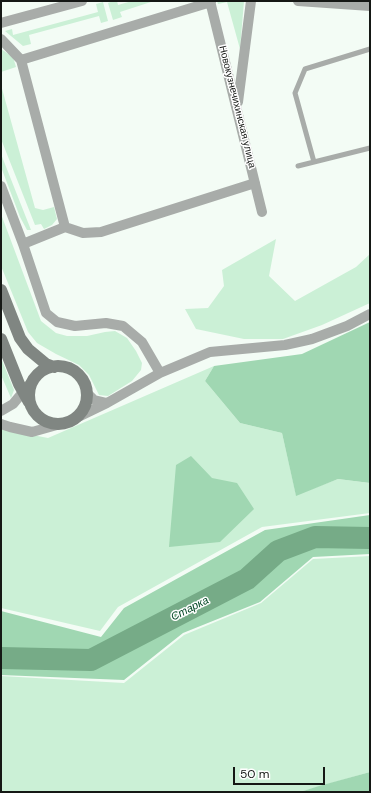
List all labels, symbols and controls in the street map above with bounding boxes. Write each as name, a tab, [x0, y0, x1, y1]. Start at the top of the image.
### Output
street label: Новокузнечихинская улица	[216, 44, 258, 170]
water label: Старка	[169, 594, 211, 624]
scale bar	[235, 759, 327, 785]
text: 50 m	[240, 766, 269, 782]

